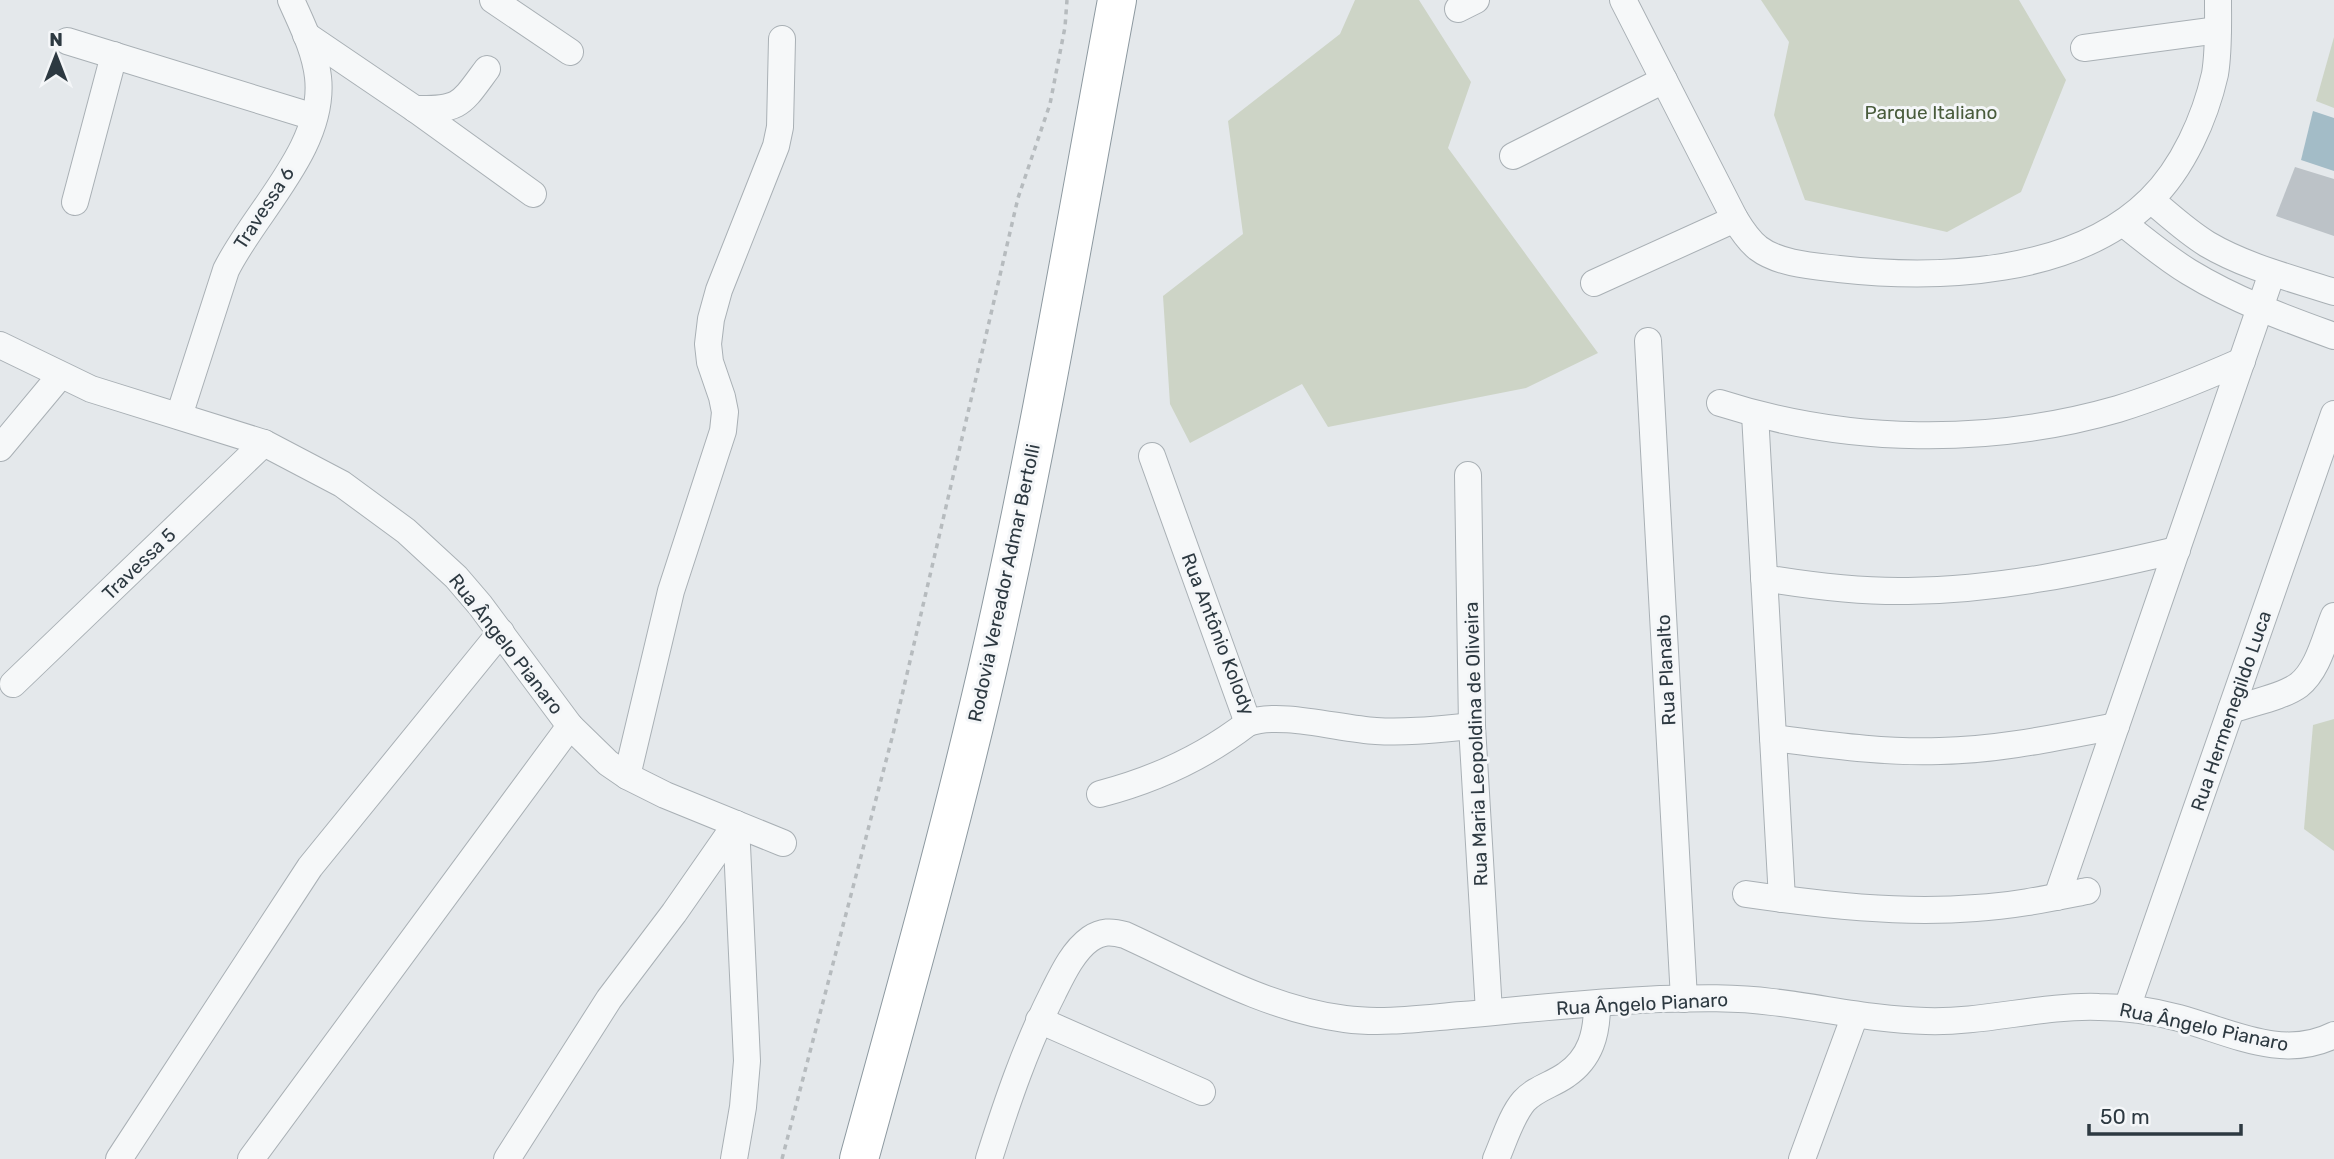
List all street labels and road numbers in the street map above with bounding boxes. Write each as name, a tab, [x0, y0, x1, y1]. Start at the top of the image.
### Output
street label: Travessa 6	[229, 162, 299, 254]
street label: Rodovia Vereador Admar Bertolli	[963, 442, 1045, 724]
street label: Travessa 5	[97, 523, 181, 605]
street label: Rua Antônio Kolody	[1176, 550, 1260, 718]
street label: Rua Ângelo Pianaro	[444, 569, 568, 719]
street label: Rua Maria Leopoldina de Oliveira	[1460, 601, 1492, 887]
street label: Rua Hermenegildo Luca	[2186, 608, 2276, 814]
street label: Rua Planalto	[1652, 614, 1680, 726]
street label: Rua Ângelo Pianaro	[1555, 988, 1729, 1020]
street label: Rua Ângelo Pianaro	[2117, 998, 2291, 1056]

